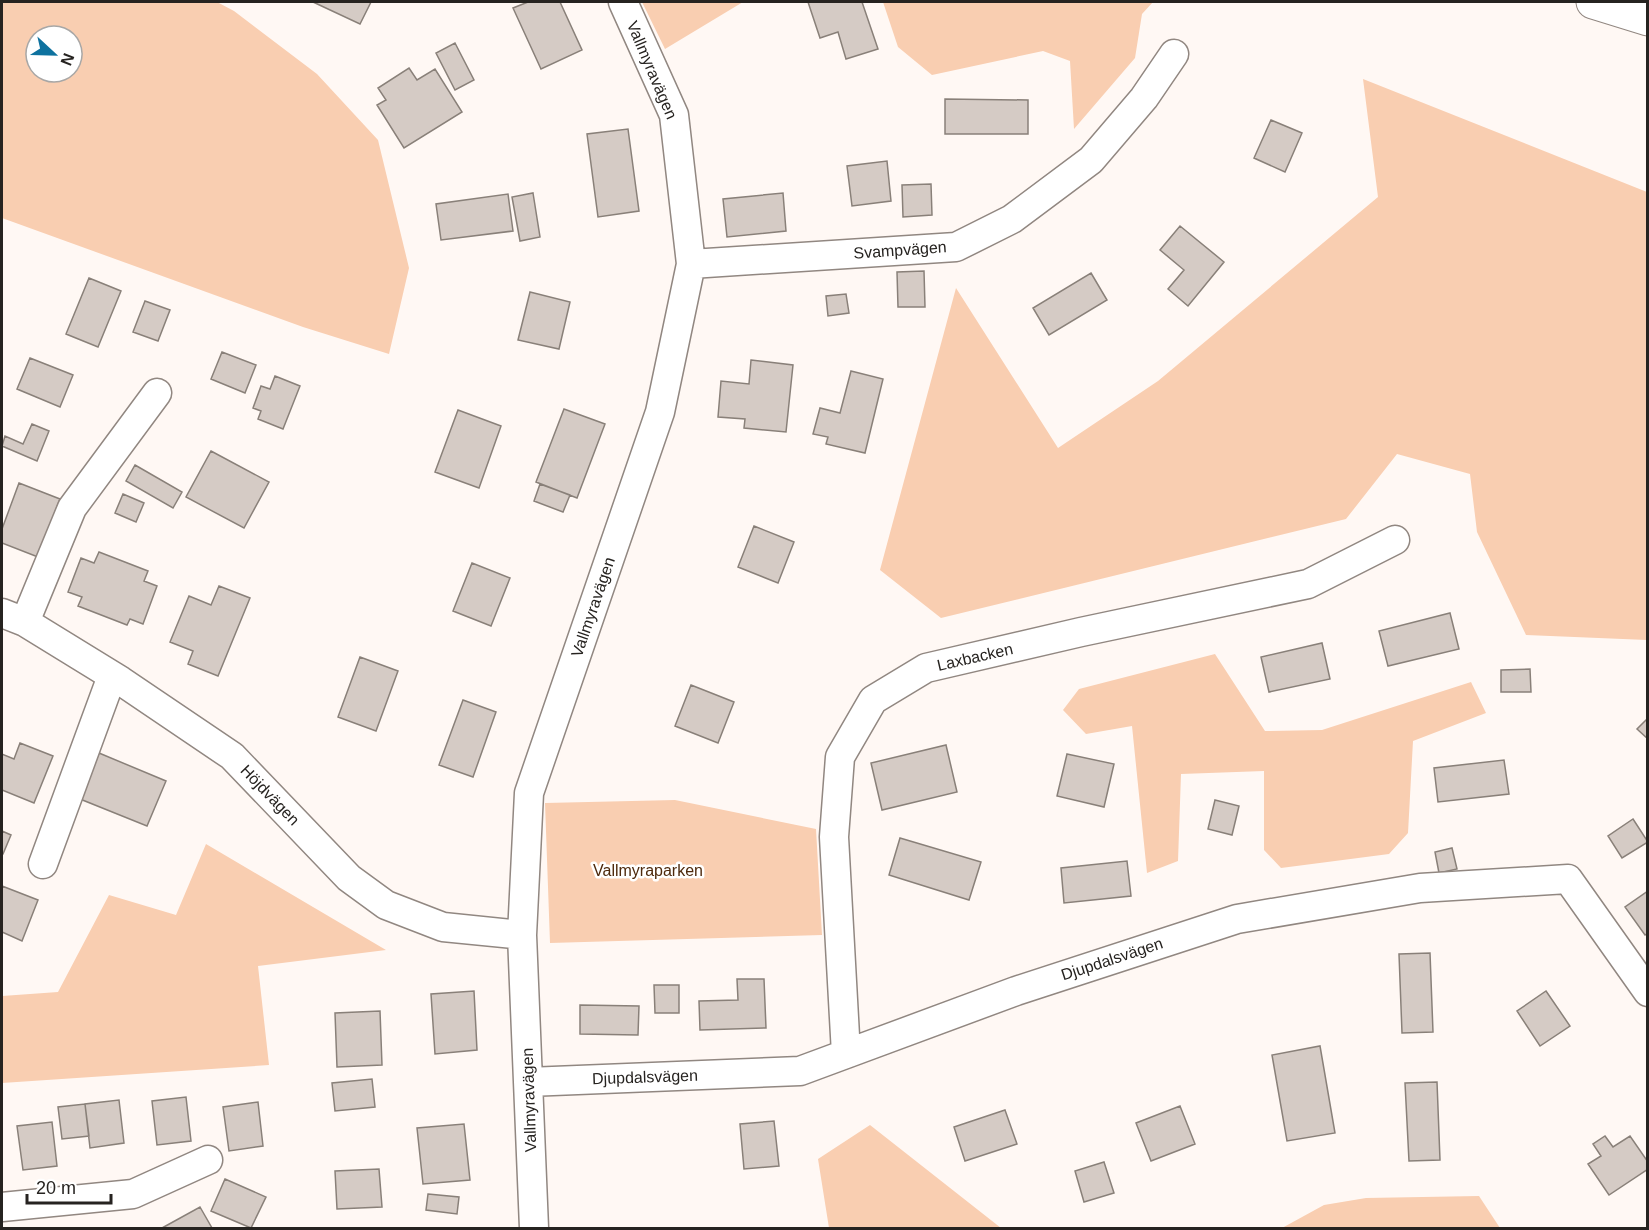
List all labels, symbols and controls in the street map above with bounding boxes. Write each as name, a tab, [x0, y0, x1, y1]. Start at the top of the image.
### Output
street label: Vallmyravägen	[624, 19, 680, 121]
north arrow	[24, 24, 84, 84]
text: N	[57, 51, 77, 68]
street label: Svampvägen	[853, 238, 947, 262]
street label: Vallmyravägen	[568, 555, 618, 659]
street label: Laxbacken	[935, 640, 1015, 674]
street label: Höjdvägen	[237, 762, 303, 828]
park label: Vallmyraparken	[593, 862, 703, 879]
street label: Djupdalsvägen	[1059, 935, 1165, 983]
street label: Vallmyravägen	[519, 1047, 539, 1153]
street label: Djupdalsvägen	[592, 1067, 698, 1087]
scale bar	[27, 1167, 111, 1205]
text: 20 m	[36, 1178, 76, 1198]

